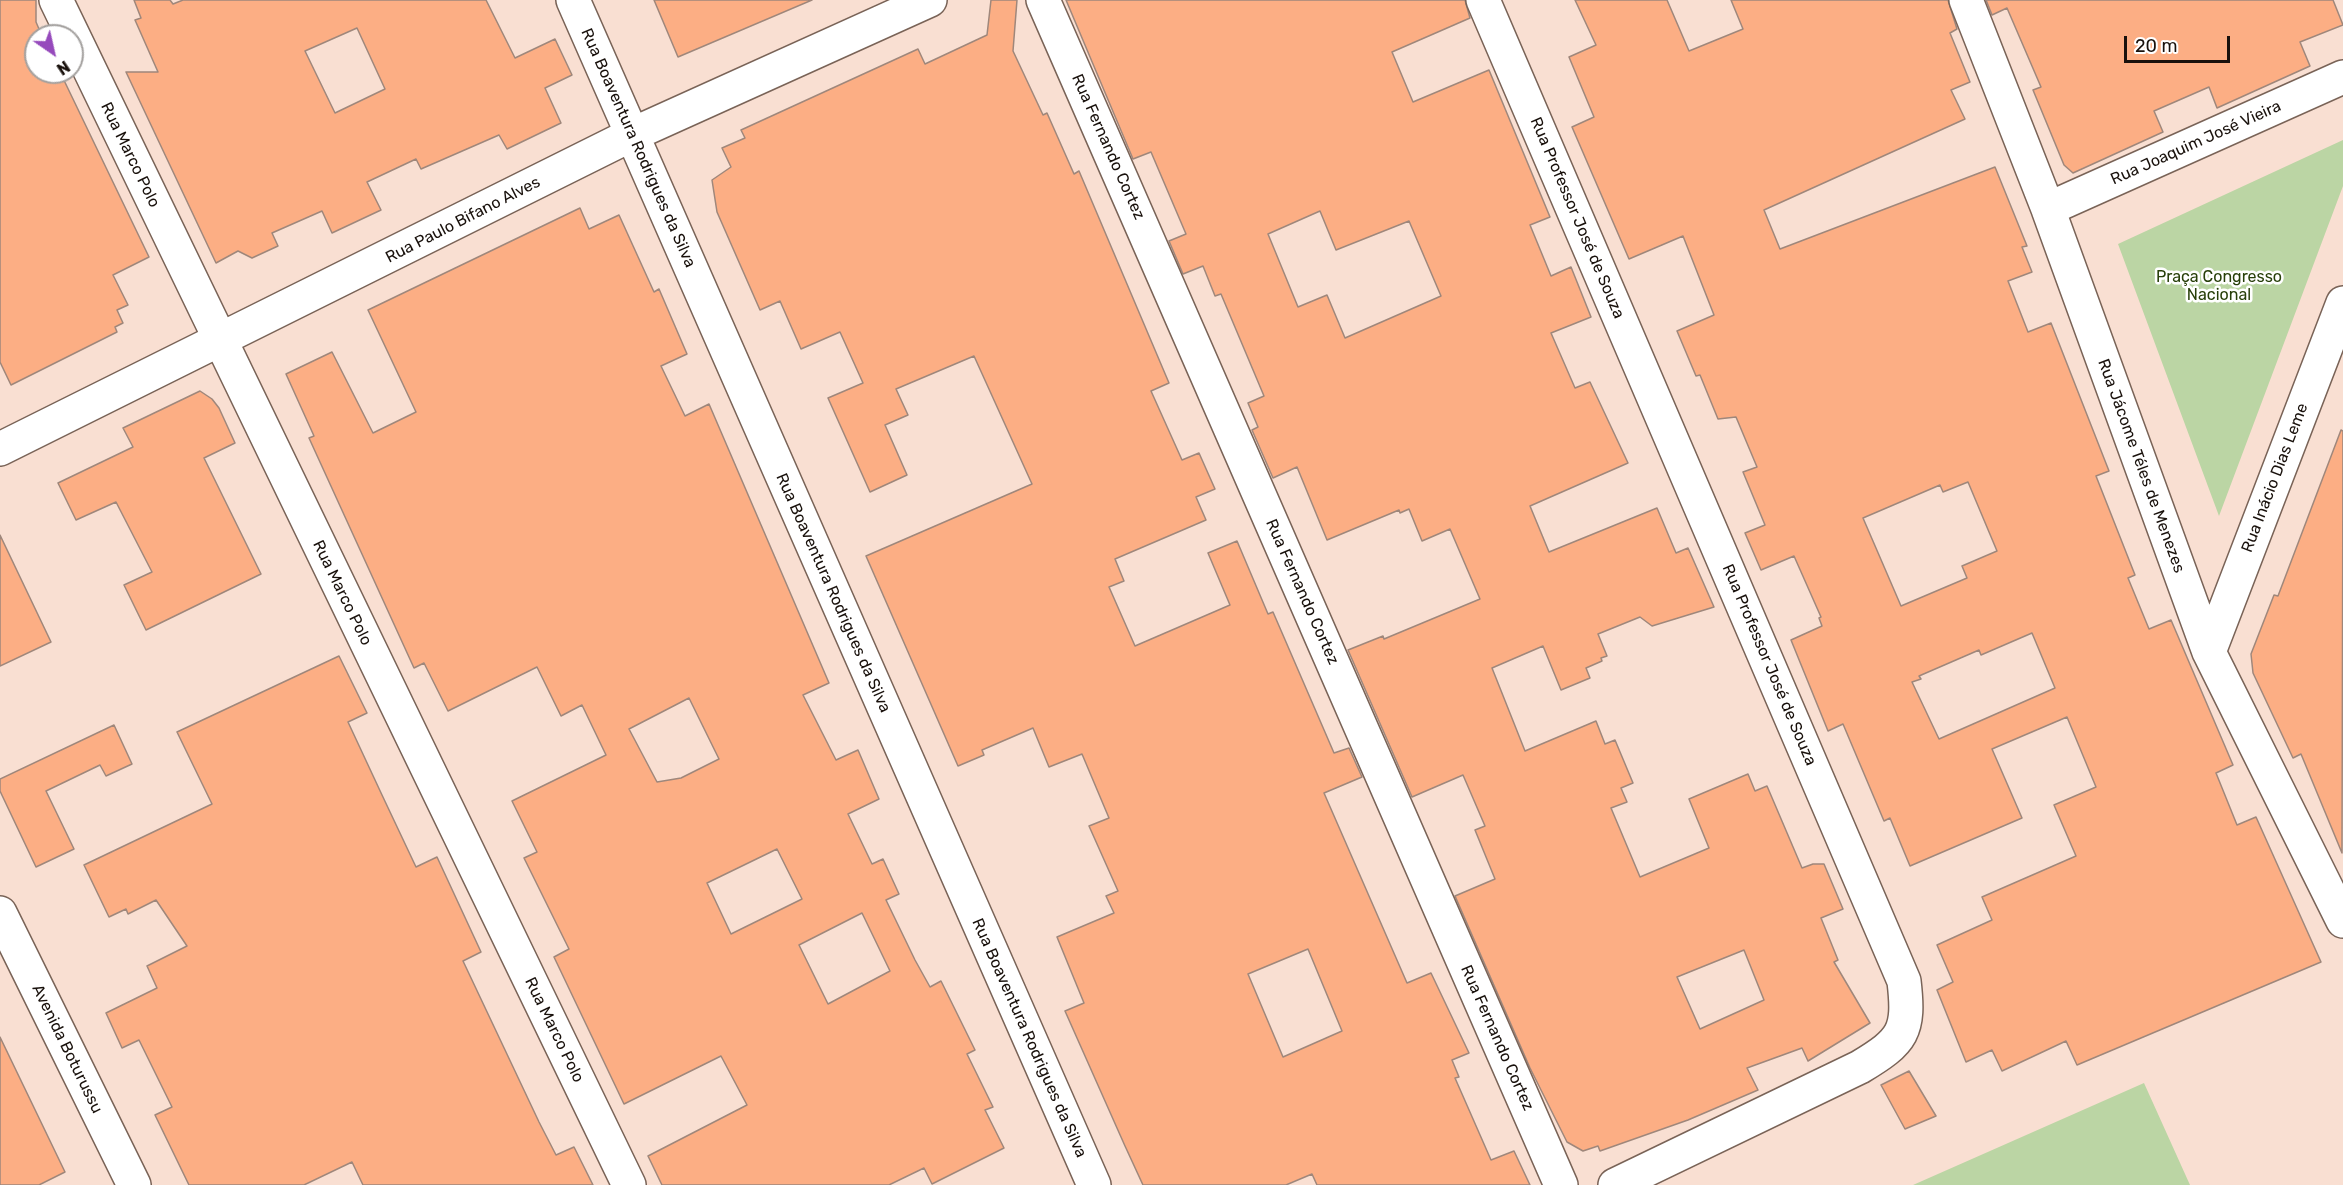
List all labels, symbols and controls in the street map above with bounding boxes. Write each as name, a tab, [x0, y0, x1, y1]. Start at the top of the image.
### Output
north arrow	[24, 24, 84, 84]
scale bar	[2127, 24, 2234, 62]
street label: Rua Boaventura Rodrigues da Silva	[576, 25, 700, 271]
text: 20 m	[2135, 35, 2177, 57]
text: N	[53, 57, 73, 79]
street label: Rua Fernando Cortez	[1067, 71, 1149, 223]
street label: Rua Joaquim José Vieira	[2108, 97, 2284, 189]
street label: Rua Marco Polo	[96, 99, 164, 211]
street label: Rua Professor José de Souza	[1526, 114, 1628, 322]
street label: Rua Paulo Bifano Alves	[382, 173, 544, 267]
park label: Praça Congresso Nacional	[2156, 267, 2282, 305]
street label: Rua Jácome Téles de Menezes	[2093, 356, 2189, 576]
street label: Rua Inácio Dias Leme	[2238, 401, 2312, 555]
street label: Rua Boaventura Rodrigues da Silva	[771, 470, 895, 716]
street label: Rua Fernando Cortez	[1261, 516, 1343, 668]
street label: Rua Marco Polo	[308, 537, 376, 649]
street label: Rua Professor José de Souza	[1718, 561, 1820, 769]
street label: Rua Boaventura Rodrigues da Silva	[967, 915, 1091, 1161]
street label: Rua Fernando Cortez	[1456, 962, 1538, 1114]
street label: Rua Marco Polo	[520, 974, 588, 1086]
street label: Avenida Boturussu	[27, 981, 107, 1117]

